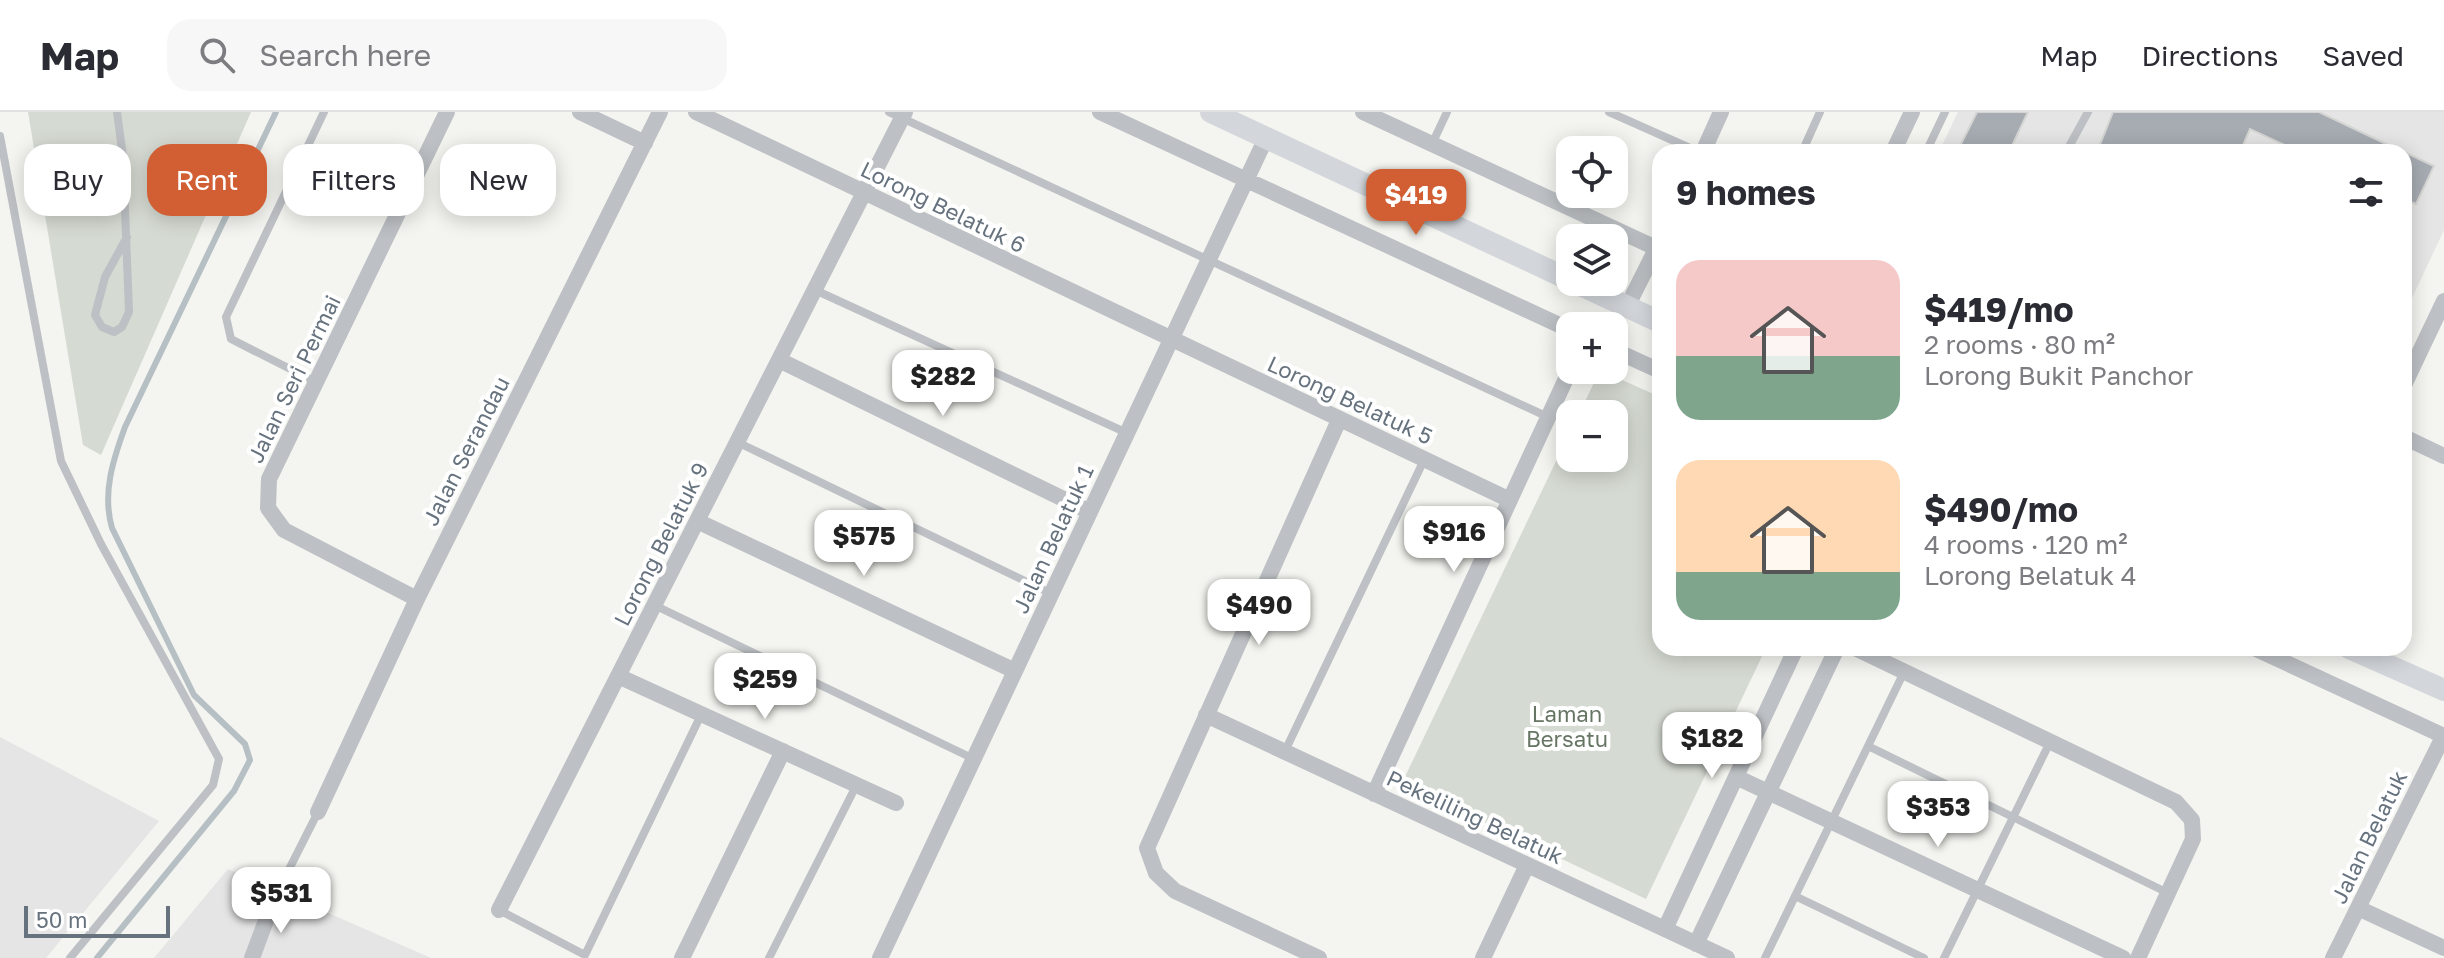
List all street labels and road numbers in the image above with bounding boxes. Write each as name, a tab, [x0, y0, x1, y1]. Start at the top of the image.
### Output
street label: Lorong Belatuk 6	[857, 155, 1030, 258]
street label: Jalan Seri Permai	[241, 290, 346, 467]
street label: Lorong Belatuk 5	[1263, 349, 1437, 450]
street label: Jalan Serandau	[416, 372, 515, 530]
street label: Lorong Belatuk 9	[608, 458, 713, 630]
street label: Jalan Belatuk 1	[1006, 460, 1099, 617]
street label: Pekeliling Belatuk	[1383, 764, 1568, 869]
street label: Jalan Belatuk	[2325, 766, 2412, 908]

